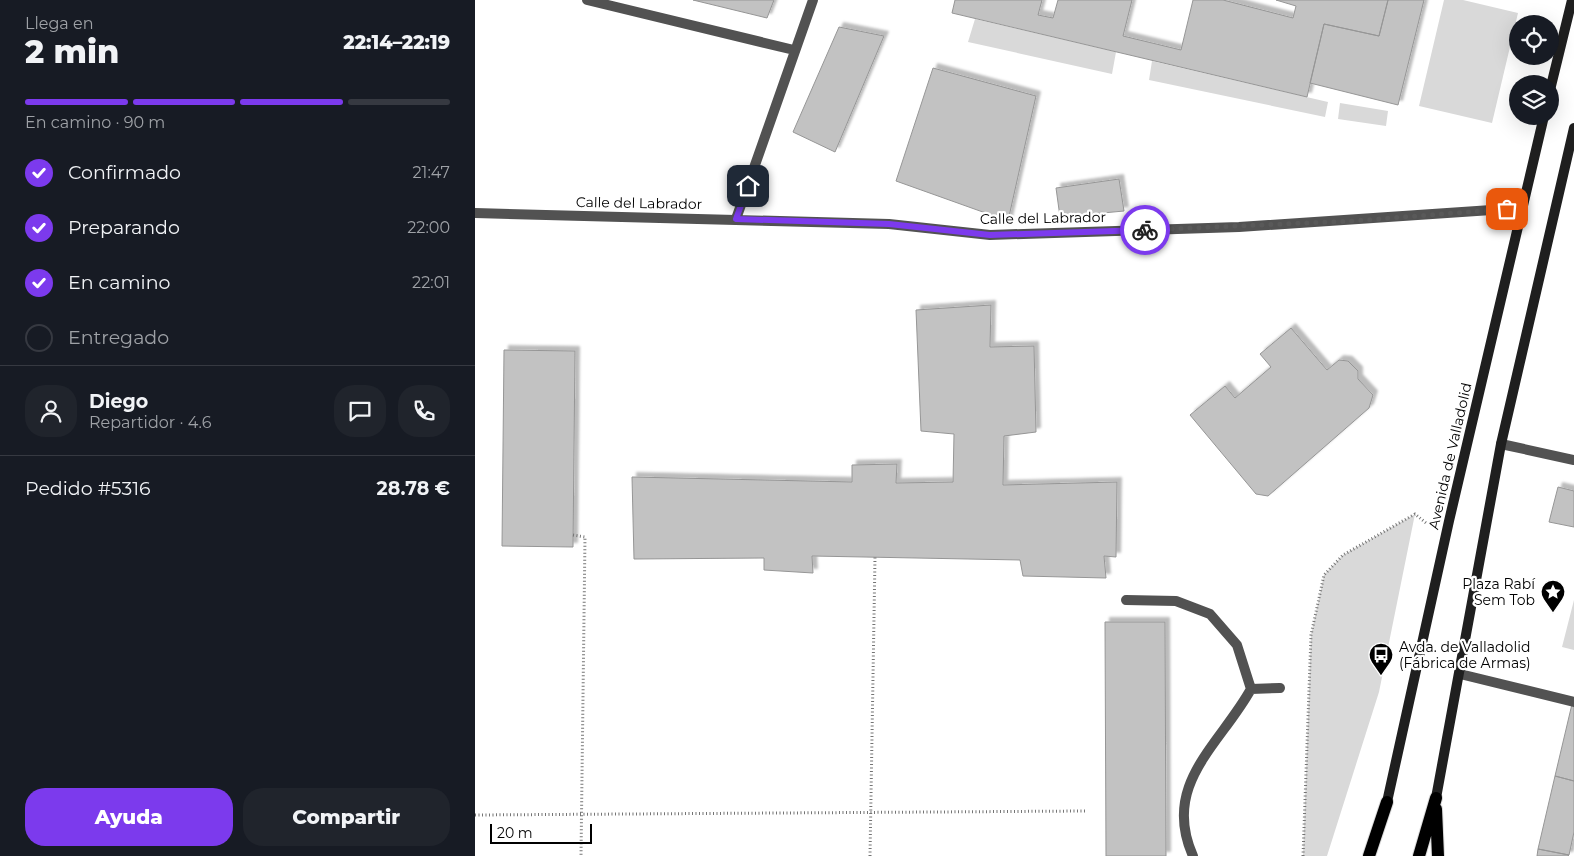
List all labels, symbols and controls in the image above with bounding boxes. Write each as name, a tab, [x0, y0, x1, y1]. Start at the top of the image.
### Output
text: Llega en	[25, 14, 93, 33]
map controls	[1509, 15, 1559, 125]
button: locate	[1509, 15, 1559, 65]
text: 22:14–22:19	[343, 31, 450, 54]
text: 2 min	[25, 32, 119, 71]
button: layers	[1509, 75, 1559, 125]
text: En camino · 90 m	[25, 113, 165, 132]
icon: check	[25, 159, 53, 187]
text: Confirmado	[68, 161, 181, 184]
text: 21:47	[413, 163, 450, 182]
pin	[727, 165, 769, 207]
icon: home	[734, 172, 762, 200]
pin	[1486, 188, 1528, 230]
street label: Calle del Labrador	[576, 193, 703, 213]
icon: bag	[1493, 195, 1521, 223]
courier	[1120, 205, 1170, 255]
street label: Calle del Labrador	[980, 208, 1107, 228]
icon: check	[25, 214, 53, 242]
text: Preparando	[68, 216, 180, 239]
icon: bike	[1131, 216, 1159, 244]
text: 22:00	[407, 218, 450, 237]
icon: check	[25, 269, 53, 297]
text: En camino	[68, 271, 170, 294]
text: 22:01	[412, 273, 450, 292]
text: Entregado	[68, 326, 169, 349]
street label: Avenida de Valladolid	[1424, 381, 1476, 531]
button: person	[25, 385, 77, 437]
button: chat	[334, 385, 386, 437]
button: phone	[398, 385, 450, 437]
text: Diego	[89, 390, 148, 413]
text: Repartidor · 4.6	[89, 413, 212, 432]
text: Pedido #5316	[25, 477, 151, 500]
text: 28.78 €	[377, 477, 450, 500]
place label: Plaza Rabí Sem Tob	[1462, 575, 1536, 609]
place icon: Plaza Rabí Sem Tob	[1540, 579, 1566, 613]
place label: Avda. de Valladolid (Fábrica de Armas)	[1399, 638, 1531, 672]
bus stop icon: Avda. de Valladolid (Fábrica de Armas)	[1368, 642, 1394, 676]
button: Ayuda	[25, 788, 233, 846]
button: Compartir	[243, 788, 450, 846]
scale bar	[490, 821, 593, 844]
text: 20 m	[497, 824, 533, 842]

